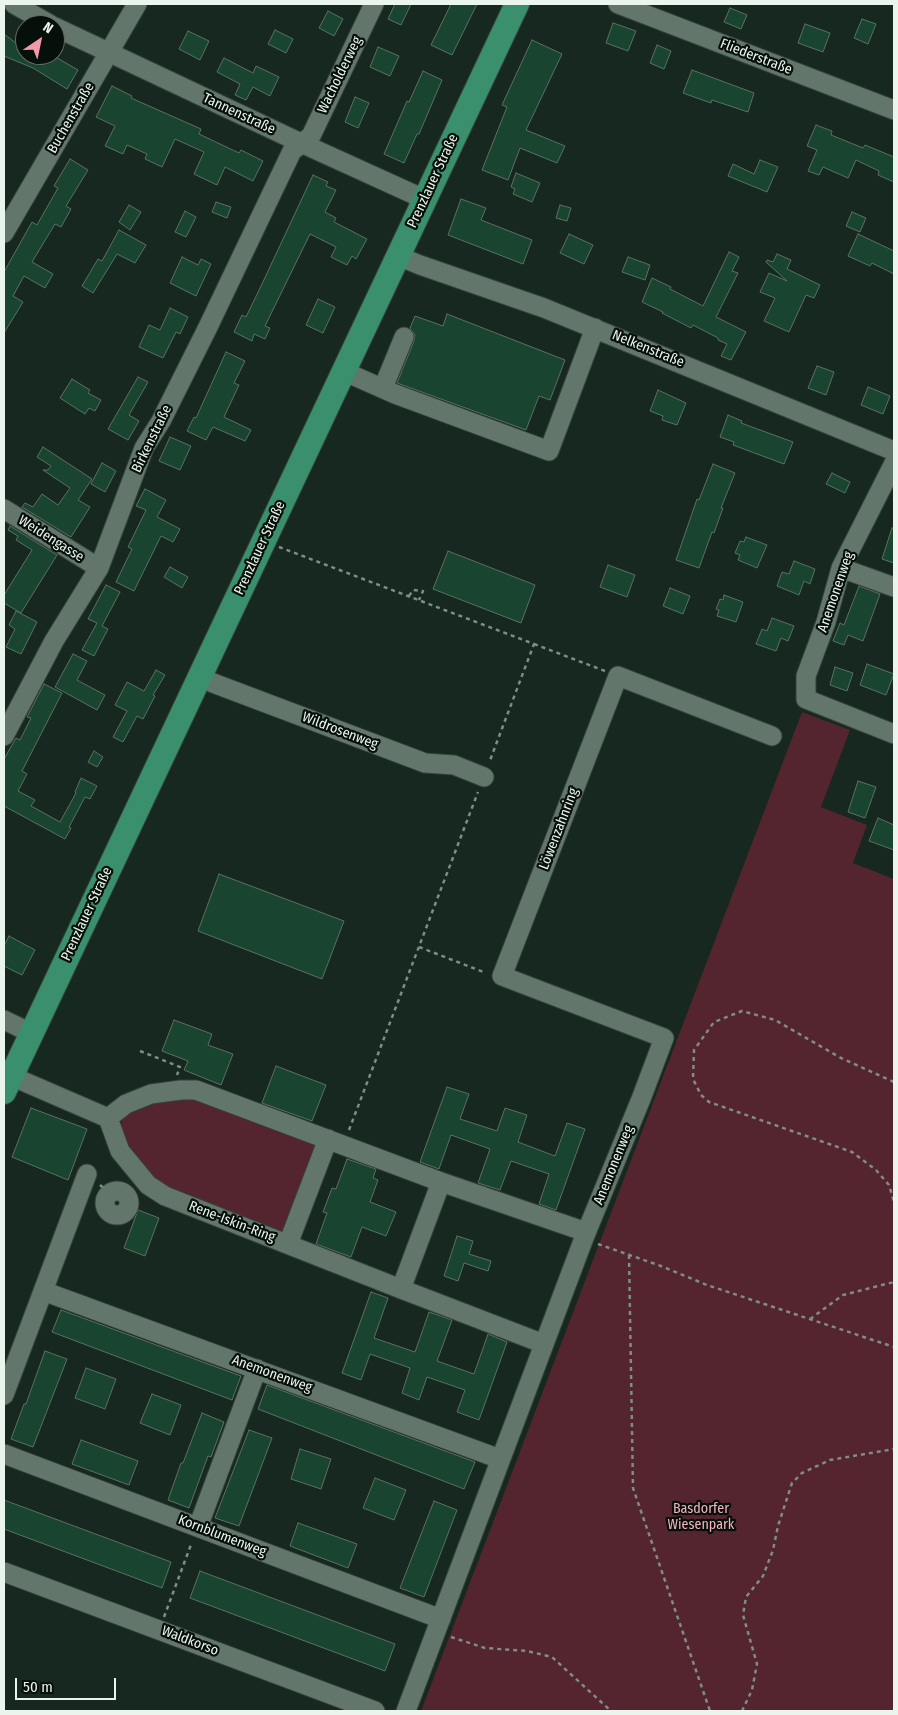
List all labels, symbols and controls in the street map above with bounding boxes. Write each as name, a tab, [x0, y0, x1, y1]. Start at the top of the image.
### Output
north arrow	[15, 15, 65, 65]
text: N	[40, 19, 56, 37]
street label: Wacholderweg	[314, 34, 366, 116]
street label: Fliederstraße	[718, 36, 794, 78]
street label: Buchenstraße	[44, 80, 98, 156]
street label: Tannenstraße	[200, 90, 278, 138]
street label: Prenzlauer Straße	[404, 131, 462, 231]
street label: Nelkenstraße	[610, 327, 686, 371]
street label: Birkenstraße	[128, 402, 176, 476]
street label: Prenzlauer Straße	[231, 498, 289, 598]
street label: Weidengasse	[15, 512, 87, 566]
street label: Anemonenweg	[814, 549, 858, 635]
street label: Wildrosenweg	[300, 709, 380, 753]
street label: Löwenzahnring	[536, 786, 582, 872]
street label: Prenzlauer Straße	[58, 864, 116, 964]
street label: Anemonenweg	[590, 1123, 638, 1207]
street label: Rene-Iskin-Ring	[186, 1198, 278, 1246]
street label: Anemonenweg	[230, 1352, 314, 1396]
park label: Basdorfer Wiesenpark	[668, 1501, 734, 1534]
street label: Kornblumenweg	[176, 1511, 268, 1561]
street label: Waldkorso	[159, 1622, 221, 1660]
scale bar	[18, 1668, 119, 1700]
text: 50 m	[23, 1678, 53, 1696]

